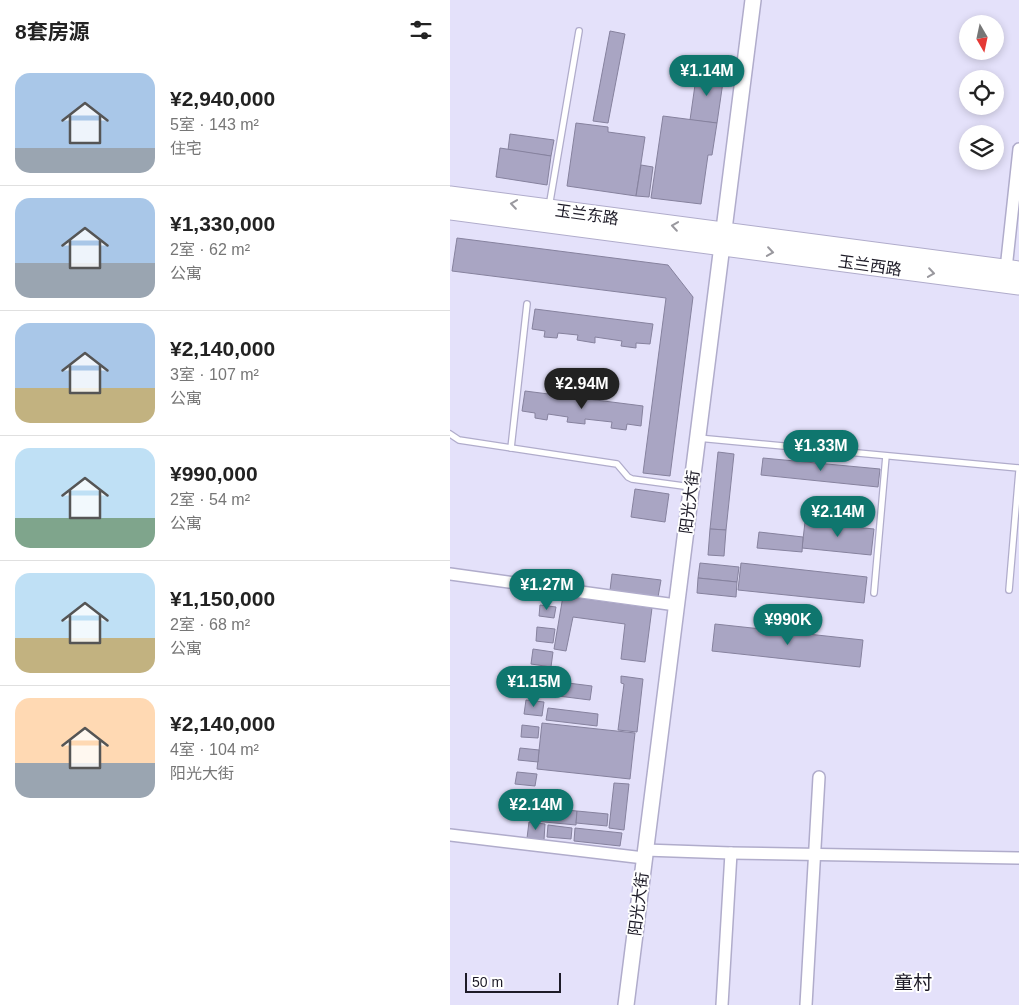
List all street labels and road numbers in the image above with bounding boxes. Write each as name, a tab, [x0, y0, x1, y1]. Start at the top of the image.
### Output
street label: 玉兰东路	[554, 202, 620, 227]
street label: 玉兰西路	[837, 253, 903, 278]
street label: 阳光大街	[677, 469, 702, 535]
street label: 阳光大街	[626, 871, 651, 937]

